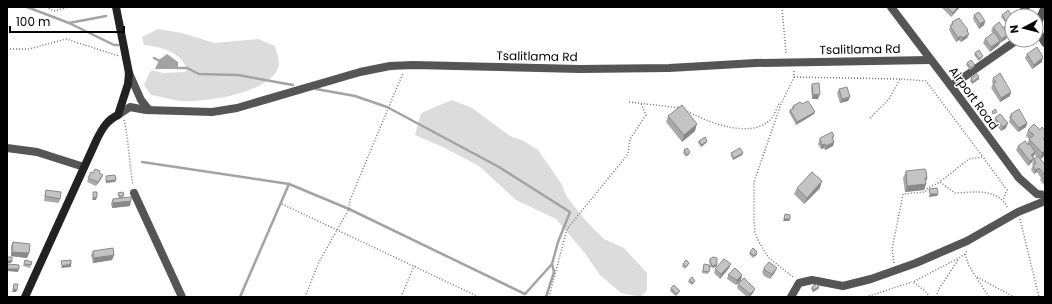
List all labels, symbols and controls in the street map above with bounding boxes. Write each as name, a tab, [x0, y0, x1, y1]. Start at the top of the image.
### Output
scale bar	[10, 8, 124, 34]
north arrow	[1004, 8, 1044, 48]
text: 100 m	[16, 13, 50, 30]
text: N	[1006, 24, 1023, 34]
street label: Tsalitlama Rd	[819, 40, 901, 58]
street label: Tsalitlama Rd	[496, 47, 578, 65]
street label: Airport Road	[945, 63, 1003, 133]

